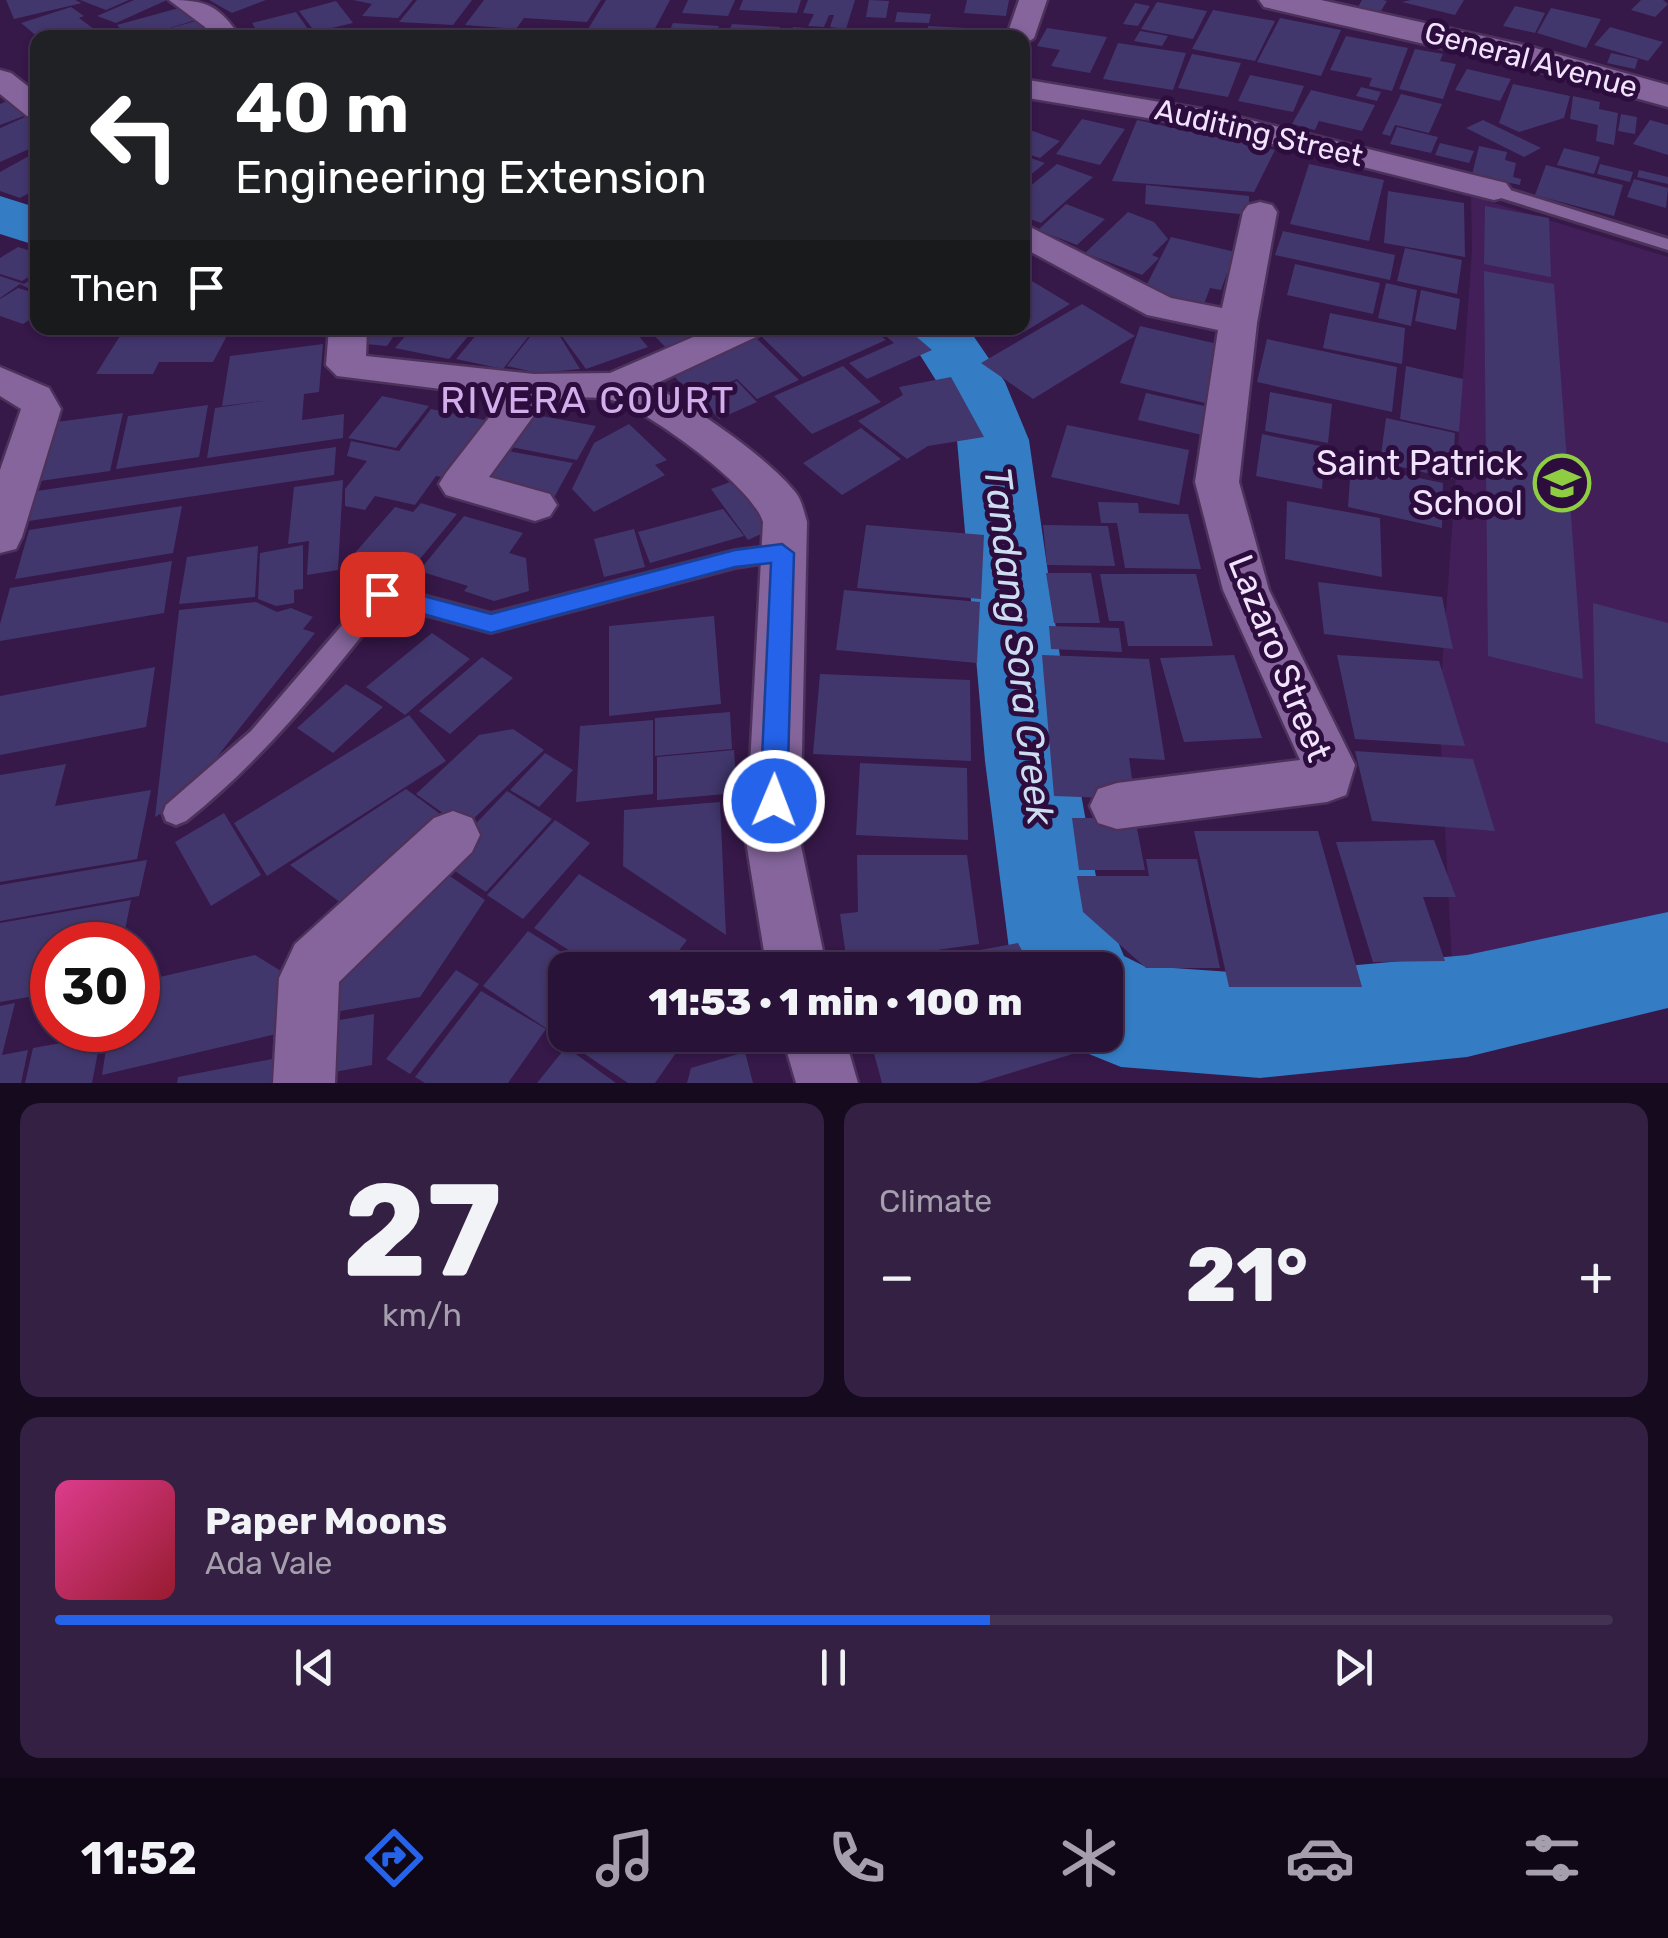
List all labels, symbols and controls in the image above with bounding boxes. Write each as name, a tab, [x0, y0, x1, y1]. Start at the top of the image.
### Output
street label: General Avenue	[1421, 14, 1641, 106]
text: 40 m	[235, 67, 409, 150]
icon: left	[70, 70, 200, 200]
street label: Auditing Street	[1152, 92, 1367, 174]
text: Engineering Extension	[235, 151, 707, 204]
icon: arrive	[179, 260, 234, 315]
text: Then	[70, 265, 159, 311]
district label: RIVERA COURT	[440, 377, 736, 423]
place label: Saint Patrick School	[1316, 442, 1523, 524]
school or university icon: Saint Patrick School	[1532, 453, 1592, 513]
water label: Tandang Sora Creek	[974, 464, 1064, 828]
street label: Lazaro Street	[1220, 549, 1340, 767]
pin	[340, 552, 425, 637]
icon: arrive	[355, 567, 410, 622]
position arrow	[722, 749, 826, 853]
speed limit sign: 30	[30, 922, 160, 1052]
text: 11:53 · 1 min · 100 m	[649, 979, 1022, 1025]
text: 27	[343, 1153, 502, 1308]
text: Climate	[879, 1182, 992, 1220]
text: 21°	[1186, 1231, 1308, 1320]
text: −	[879, 1244, 915, 1309]
text: +	[1579, 1244, 1613, 1309]
text: km/h	[382, 1296, 462, 1334]
text: Paper Moons	[205, 1498, 447, 1544]
text: Ada Vale	[205, 1544, 332, 1582]
icon: previous	[287, 1640, 342, 1695]
icon: pause	[806, 1640, 861, 1695]
icon: next	[1326, 1640, 1381, 1695]
icon: directions	[359, 1823, 429, 1893]
icon: music	[590, 1823, 660, 1893]
icon: phone	[822, 1823, 892, 1893]
icon: climate	[1054, 1823, 1124, 1893]
icon: car	[1285, 1823, 1355, 1893]
icon: filters	[1517, 1823, 1587, 1893]
text: 11:52	[81, 1832, 197, 1885]

